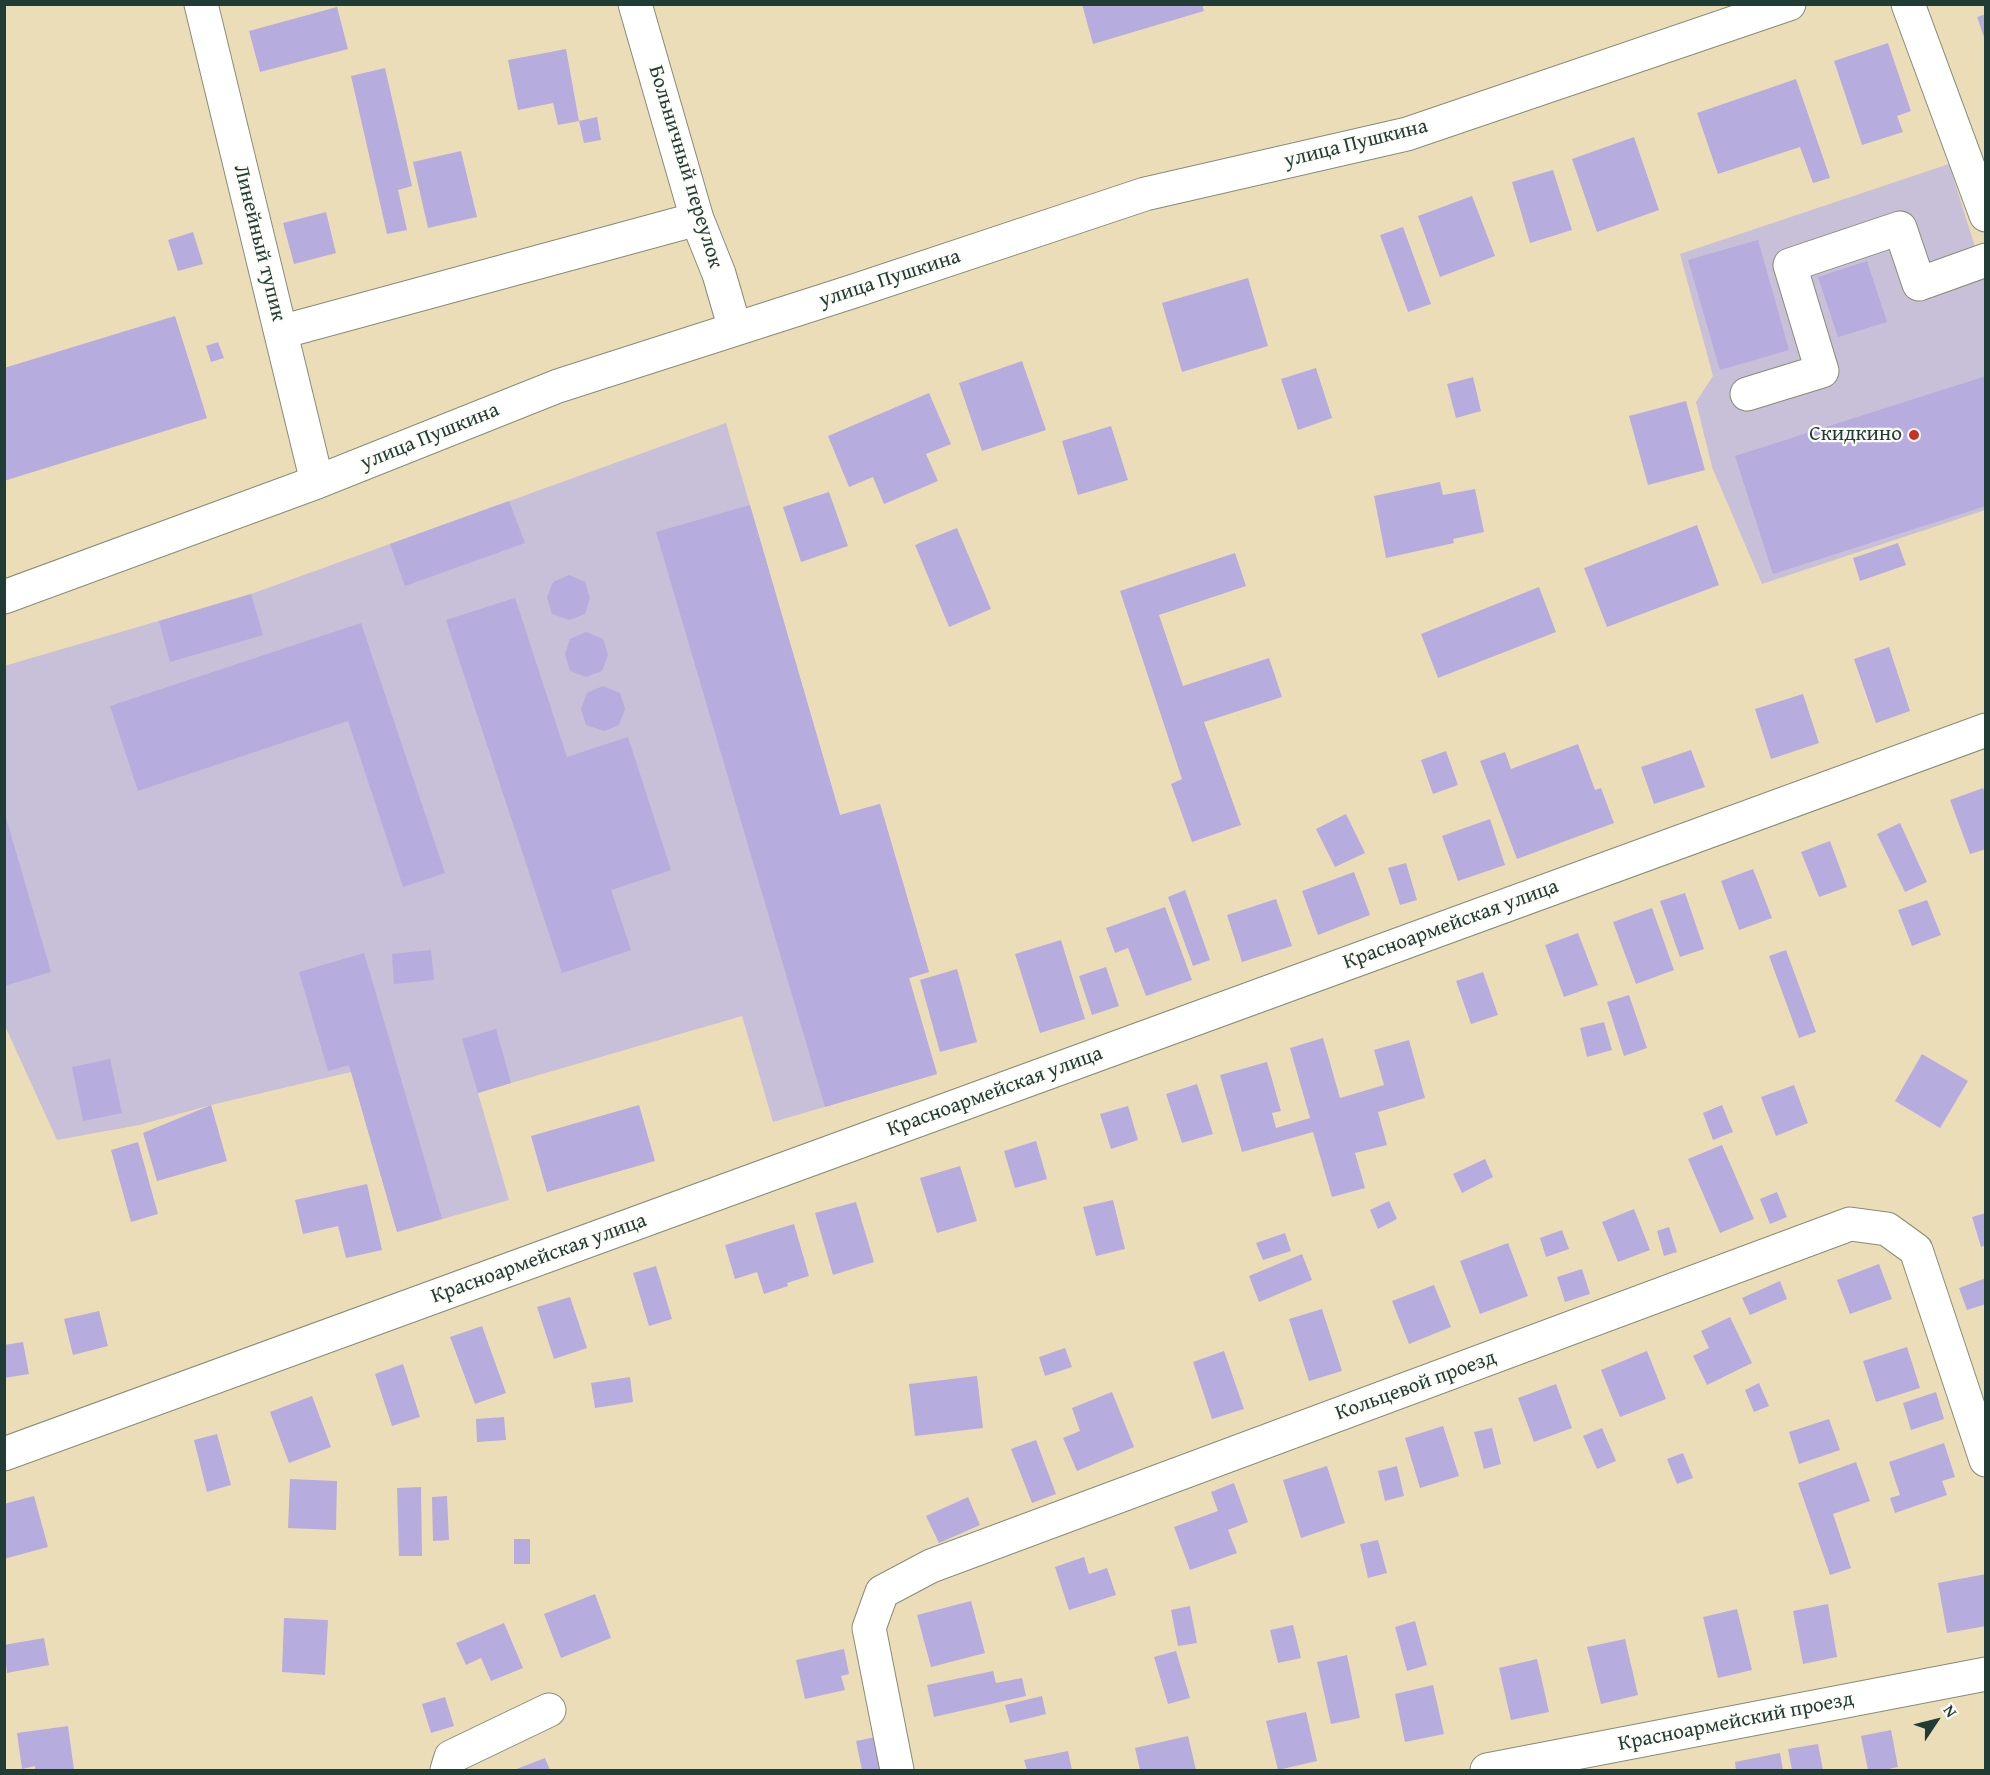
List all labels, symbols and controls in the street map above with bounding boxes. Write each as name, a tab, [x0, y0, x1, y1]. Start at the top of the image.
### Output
street label: Больничный переулок	[642, 63, 728, 271]
street label: улица Пушкина	[1282, 114, 1430, 174]
street label: Линейный тупик	[227, 162, 291, 324]
street label: улица Пушкина	[816, 244, 964, 314]
street label: улица Пушкина	[357, 398, 503, 476]
place label: Скидкино	[1809, 422, 1902, 448]
marker: Скидкино	[1907, 428, 1921, 442]
street label: Красноармейская улица	[1340, 874, 1562, 976]
street label: Красноармейская улица	[884, 1041, 1106, 1143]
street label: Красноармейская улица	[428, 1208, 650, 1310]
street label: Кольцевой проезд	[1332, 1345, 1500, 1427]
street label: Красноармейский проезд	[1616, 1687, 1856, 1757]
north arrow	[1906, 1691, 1966, 1751]
text: N	[1938, 1699, 1964, 1722]

